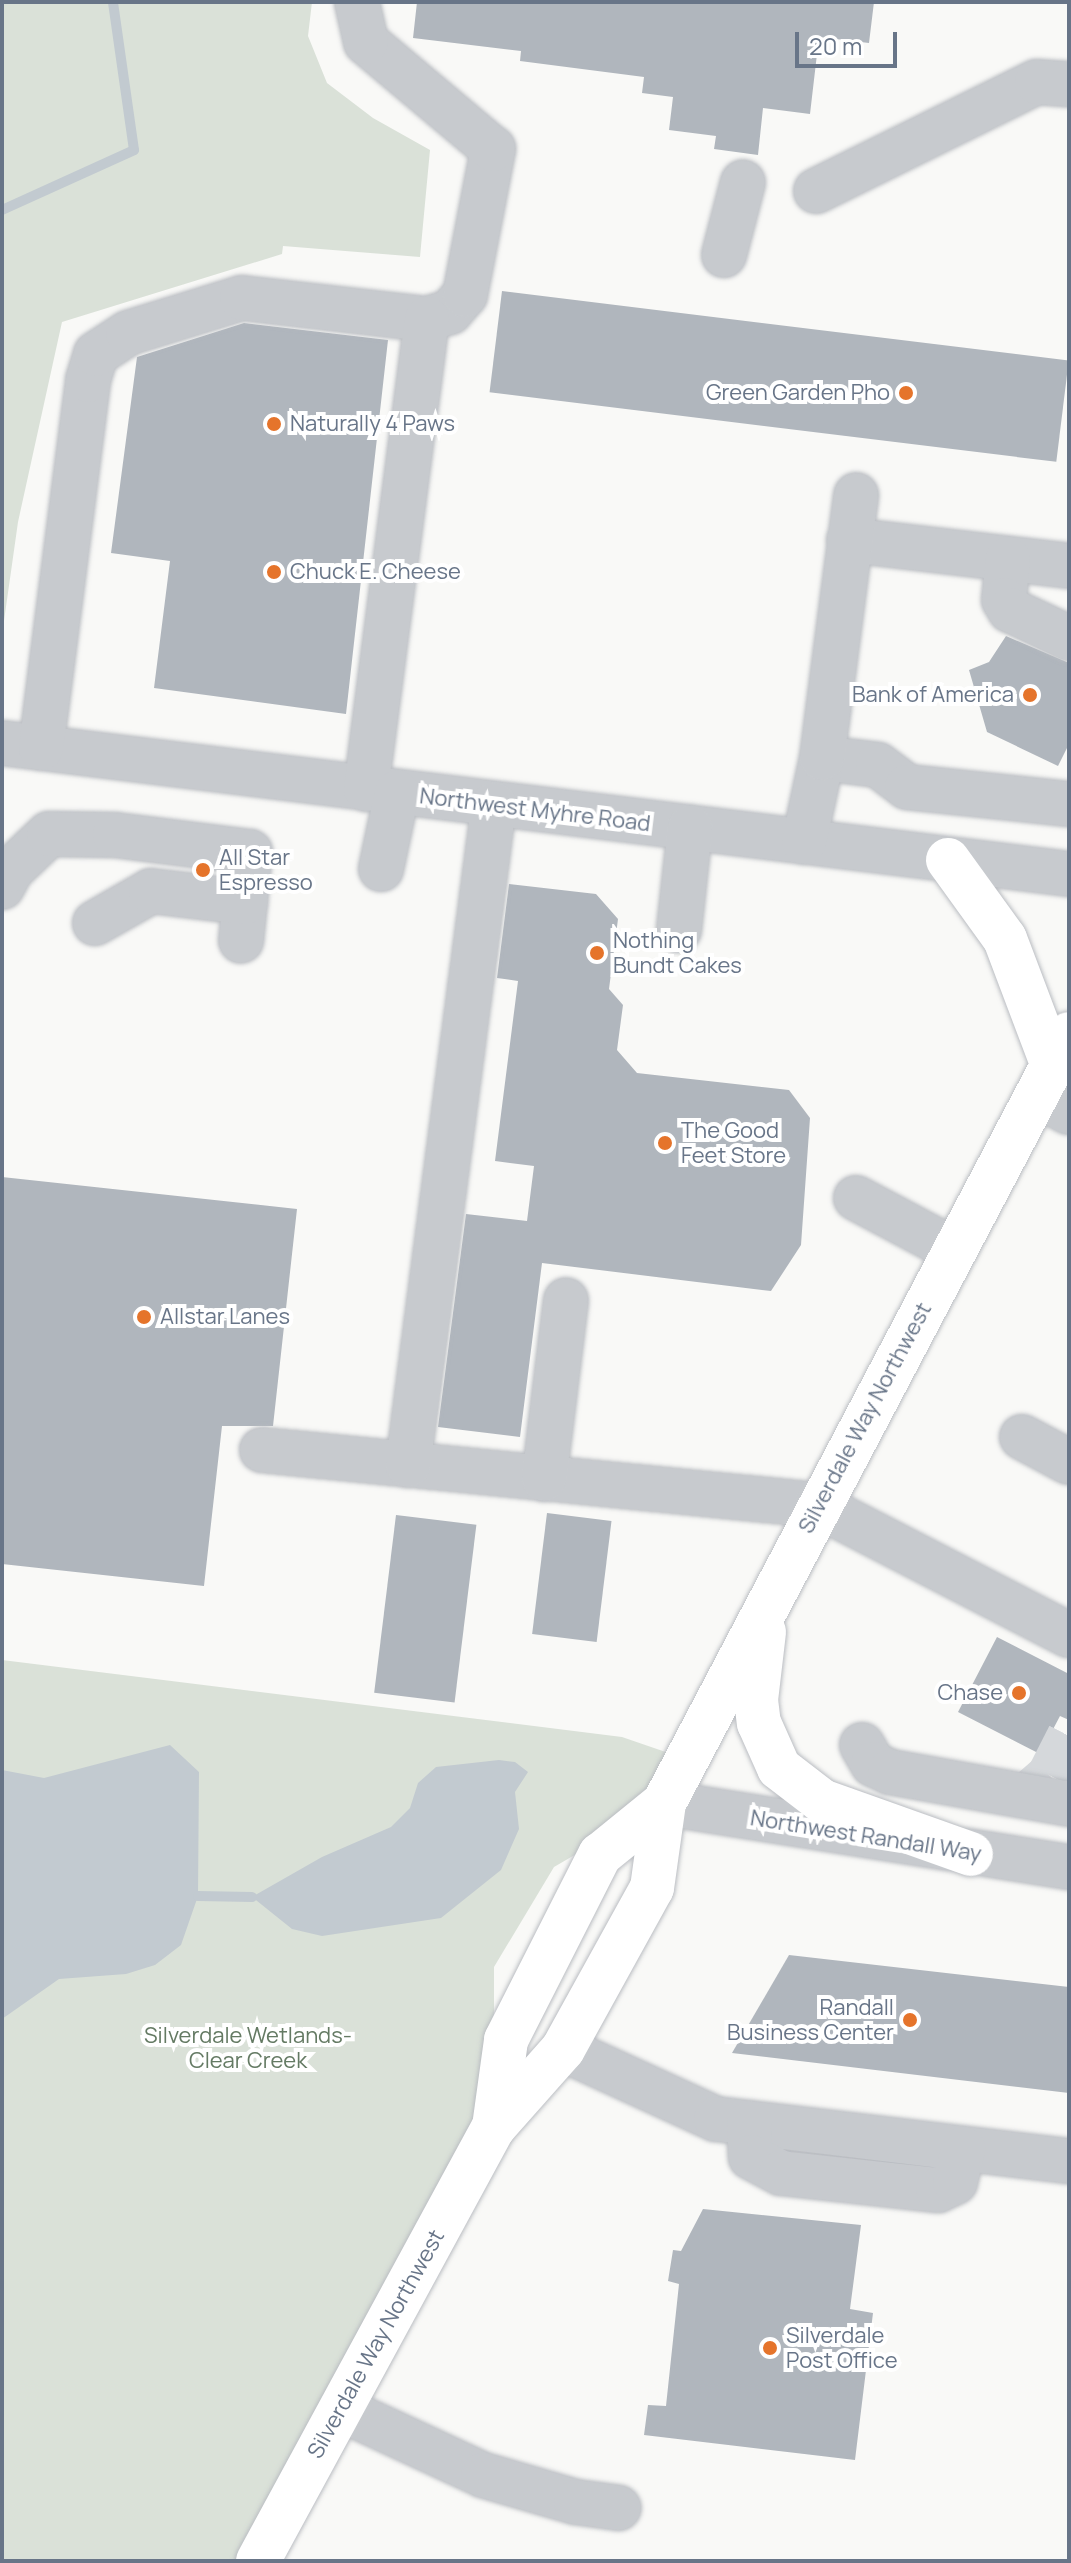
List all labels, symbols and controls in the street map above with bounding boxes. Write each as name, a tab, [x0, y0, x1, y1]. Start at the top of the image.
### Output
scale bar	[799, 16, 901, 66]
text: 20 m	[809, 29, 862, 62]
place label: Green Garden Pho	[706, 380, 890, 406]
marker: Green Garden Pho	[897, 384, 915, 402]
place label: Naturally 4 Paws	[290, 411, 455, 437]
marker: Naturally 4 Paws	[265, 415, 283, 433]
place label: Chuck E. Cheese	[290, 559, 461, 585]
marker: Chuck E. Cheese	[265, 563, 283, 581]
place label: Bank of America	[852, 682, 1014, 708]
marker: Bank of America	[1021, 686, 1039, 704]
street label: Northwest Myhre Road	[418, 783, 652, 837]
place label: All Star Espresso	[219, 844, 313, 896]
marker: All Star Espresso	[194, 861, 212, 879]
place label: Nothing Bundt Cakes	[613, 927, 742, 978]
marker: Nothing Bundt Cakes	[588, 944, 606, 962]
place label: The Good Feet Store	[681, 1117, 786, 1168]
marker: The Good Feet Store	[656, 1134, 674, 1152]
street label: Silverdale Way Northwest	[793, 1298, 937, 1538]
place label: Allstar Lanes	[160, 1304, 290, 1330]
marker: Allstar Lanes	[135, 1308, 153, 1326]
place label: Chase	[938, 1680, 1003, 1706]
marker: Chase	[1010, 1684, 1028, 1702]
street label: Northwest Randall Way	[749, 1805, 983, 1867]
place label: Randall Business Center	[727, 1994, 894, 2046]
marker: Randall Business Center	[901, 2011, 919, 2029]
park label: Silverdale Wetlands- Clear Creek	[144, 2022, 352, 2074]
street label: Silverdale Way Northwest	[302, 2225, 450, 2463]
place label: Silverdale Post Office	[786, 2322, 898, 2374]
marker: Silverdale Post Office	[761, 2339, 779, 2357]

